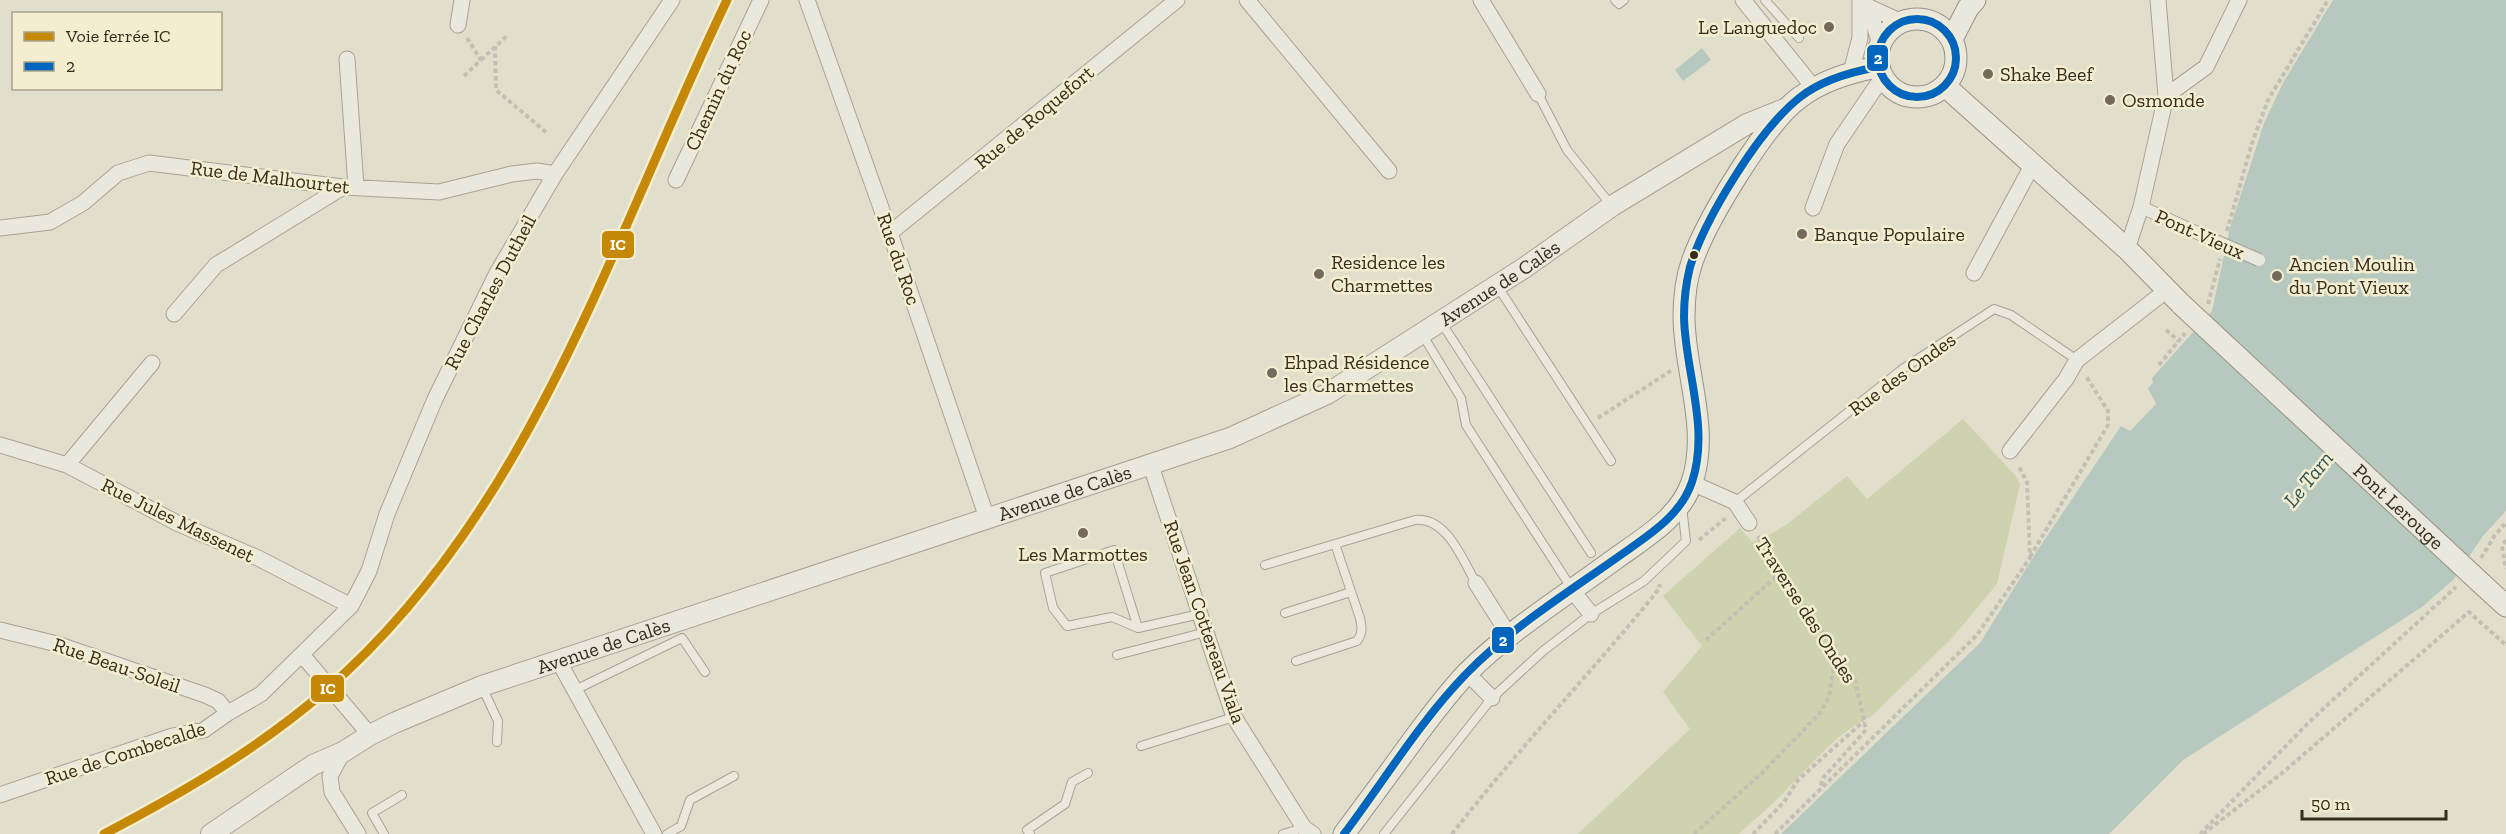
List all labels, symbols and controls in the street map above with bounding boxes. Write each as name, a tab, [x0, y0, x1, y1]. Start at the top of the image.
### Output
legend	[12, 12, 222, 90]
place label: Le Languedoc	[1698, 15, 1817, 39]
marker: Le Languedoc	[1822, 20, 1836, 34]
text: Voie ferrée IC	[65, 25, 171, 47]
street label: Chemin du Roc	[679, 26, 757, 154]
line badge: 2	[1866, 44, 1889, 72]
text: 2	[1874, 49, 1883, 68]
text: 2	[66, 55, 75, 77]
street label: Rue de Roquefort	[969, 60, 1099, 174]
place label: Shake Beef	[2000, 62, 2094, 86]
marker: Shake Beef	[1981, 67, 1995, 81]
place label: Osmonde	[2122, 88, 2205, 112]
marker: Osmonde	[2103, 93, 2117, 107]
street label: Rue de Malhourtet	[189, 155, 352, 199]
street label: Pont-Vieux	[2152, 204, 2248, 264]
street label: Rue du Roc	[872, 210, 926, 308]
street label: Rue Charles Dutheil	[439, 211, 541, 373]
place label: Banque Populaire	[1814, 222, 1965, 246]
marker: Banque Populaire	[1795, 227, 1809, 241]
line badge: IC	[601, 230, 635, 259]
text: IC	[610, 235, 626, 254]
street label: Avenue de Calès	[1435, 235, 1564, 331]
unlabelled marker	[1688, 249, 1700, 261]
place label: Residence les Charmettes	[1331, 250, 1445, 297]
place label: Ancien Moulin du Pont Vieux	[2289, 252, 2415, 299]
marker: Residence les Charmettes	[1312, 267, 1326, 281]
marker: Ancien Moulin du Pont Vieux	[2270, 269, 2284, 283]
street label: Rue des Ondes	[1844, 327, 1960, 421]
place label: Ehpad Résidence les Charmettes	[1284, 350, 1429, 397]
marker: Ehpad Résidence les Charmettes	[1265, 366, 1279, 380]
water label: Le Tarn	[2278, 446, 2338, 512]
street label: Pont Lerouge	[2348, 459, 2449, 555]
street label: Avenue de Calès	[995, 460, 1134, 526]
street label: Rue Jules Massenet	[98, 473, 259, 568]
street label: Rue Jean Cottereau Viala	[1159, 517, 1251, 727]
marker: Les Marmottes	[1076, 526, 1090, 540]
street label: Traverse des Ondes	[1750, 533, 1862, 687]
place label: Les Marmottes	[1018, 542, 1148, 566]
street label: Avenue de Calès	[534, 612, 673, 679]
line badge: 2	[1491, 626, 1515, 654]
text: 2	[1499, 631, 1508, 650]
street label: Rue Beau-Soleil	[50, 632, 184, 698]
line badge: IC	[310, 674, 345, 703]
text: IC	[320, 679, 336, 698]
street label: Rue de Combecalde	[42, 716, 208, 790]
scale bar	[2302, 783, 2446, 821]
text: 50 m	[2311, 793, 2351, 815]

